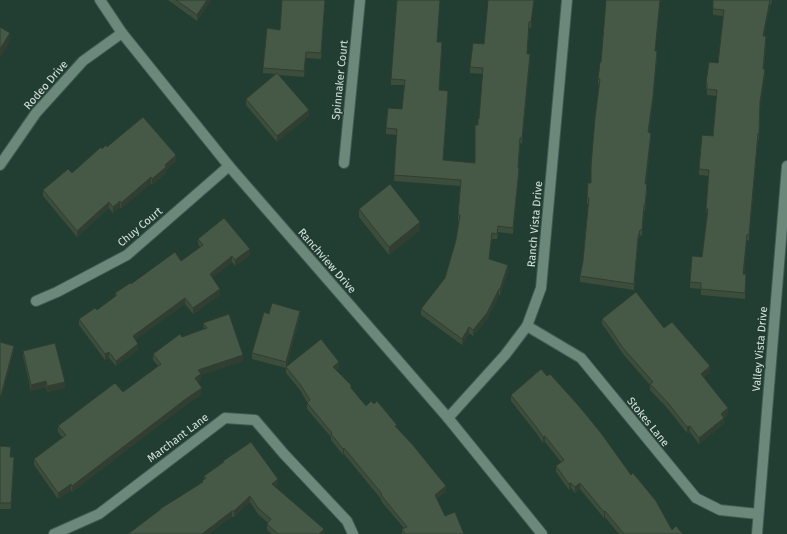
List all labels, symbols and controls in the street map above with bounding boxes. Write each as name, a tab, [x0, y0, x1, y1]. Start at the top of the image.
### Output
street label: Spinnaker Court	[329, 39, 351, 121]
street label: Rodeo Drive	[21, 58, 71, 112]
street label: Ranch Vista Drive	[525, 180, 545, 268]
street label: Chuy Court	[115, 205, 165, 249]
street label: Ranchview Drive	[295, 226, 359, 296]
street label: Valley Vista Drive	[750, 306, 770, 392]
street label: Stokes Lane	[624, 395, 672, 449]
street label: Marchant Lane	[145, 411, 211, 465]

